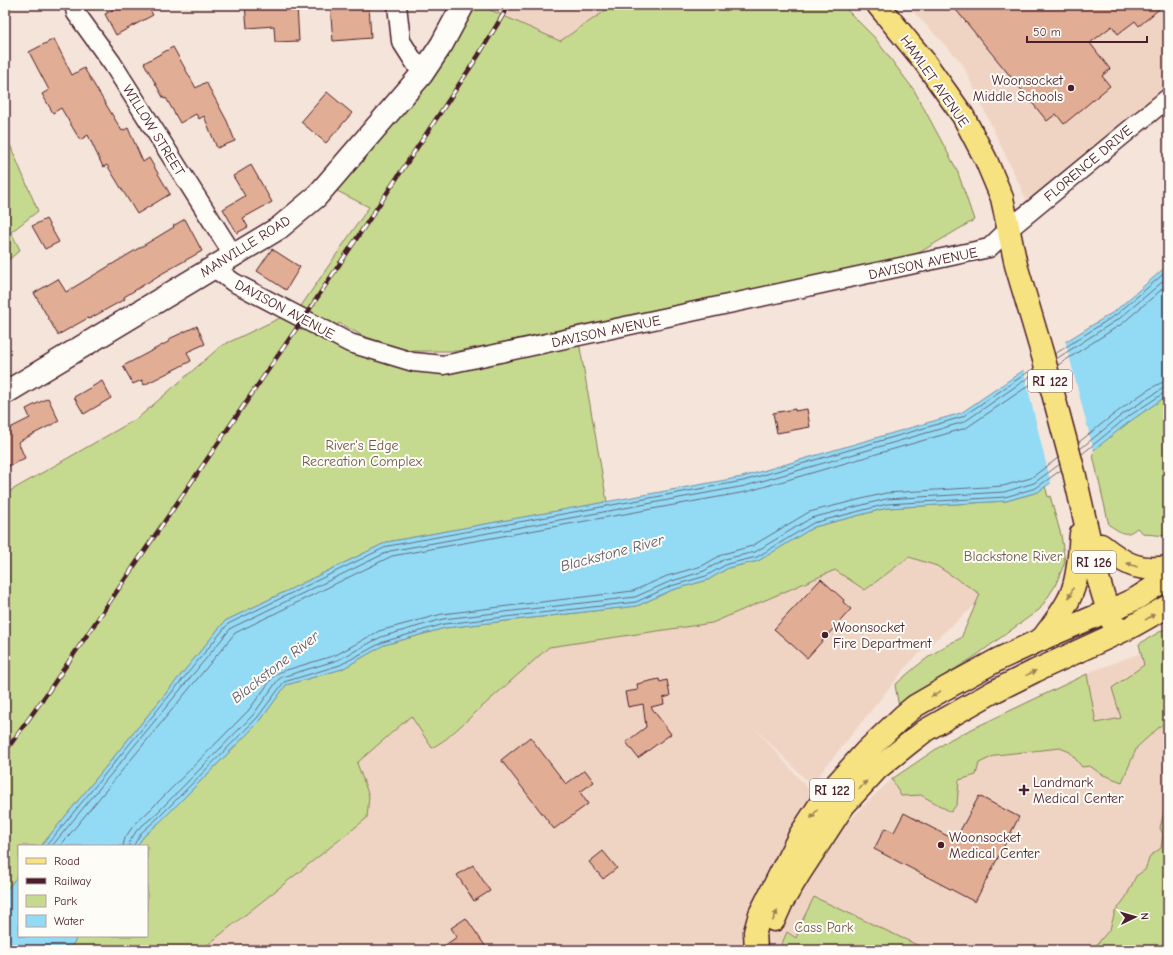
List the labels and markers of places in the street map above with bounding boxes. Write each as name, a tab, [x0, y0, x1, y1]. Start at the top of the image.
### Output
place label: Woonsocket Middle Schools	[973, 72, 1064, 105]
marker: Woonsocket Middle Schools	[1066, 83, 1076, 93]
place label: Woonsocket Fire Department	[833, 619, 933, 652]
marker: Woonsocket Fire Department	[820, 630, 830, 640]
place label: Landmark Medical Center	[1033, 774, 1124, 807]
marker: Landmark Medical Center	[1018, 784, 1030, 796]
place label: Woonsocket Medical Center	[949, 829, 1040, 862]
marker: Woonsocket Medical Center	[936, 840, 946, 850]

